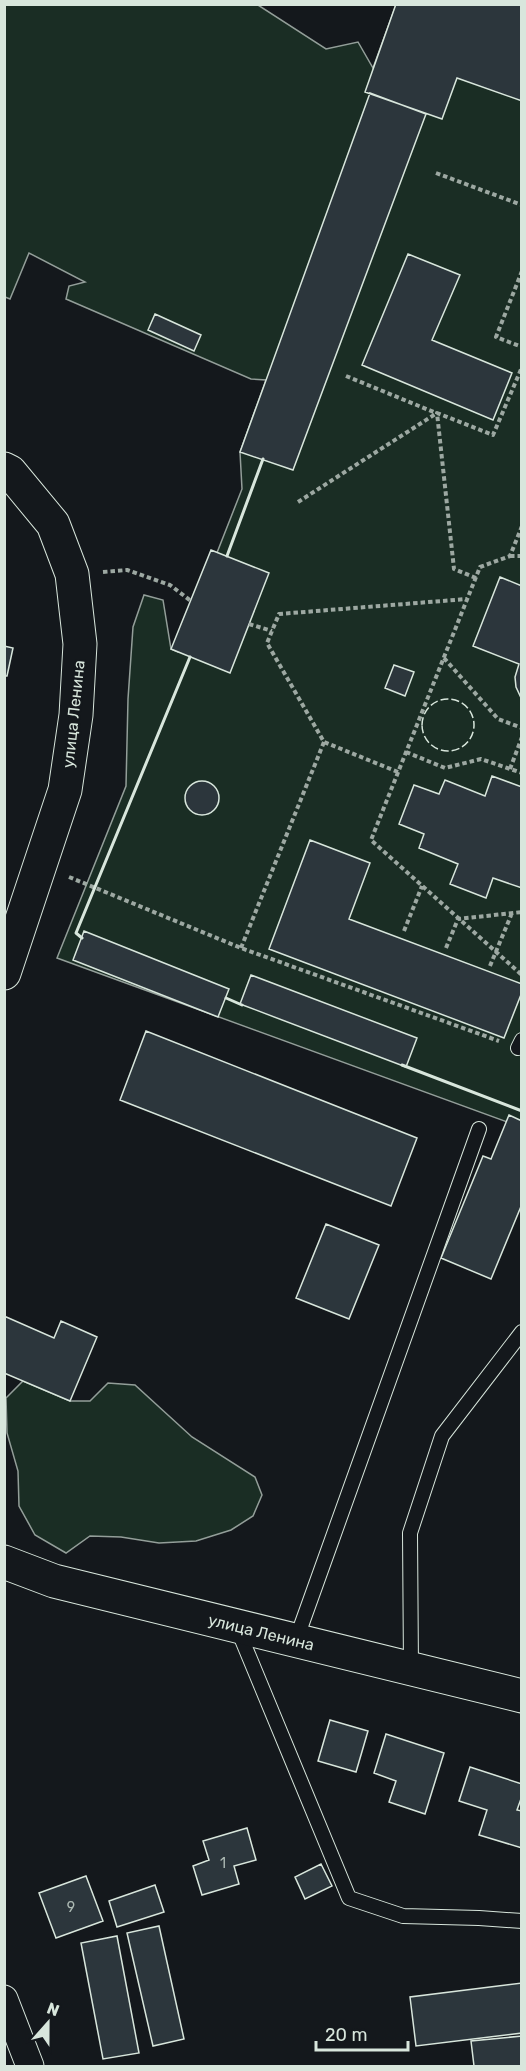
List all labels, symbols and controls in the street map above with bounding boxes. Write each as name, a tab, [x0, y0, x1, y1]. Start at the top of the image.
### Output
street label: улица Ленина	[58, 659, 89, 769]
street label: улица Ленина	[206, 1610, 316, 1655]
house number: 1	[220, 1855, 226, 1872]
house number: 9	[67, 1899, 75, 1916]
north arrow	[18, 1993, 78, 2053]
text: N	[44, 1999, 62, 2020]
scale bar	[316, 2014, 408, 2052]
text: 20 m	[325, 2024, 367, 2046]

